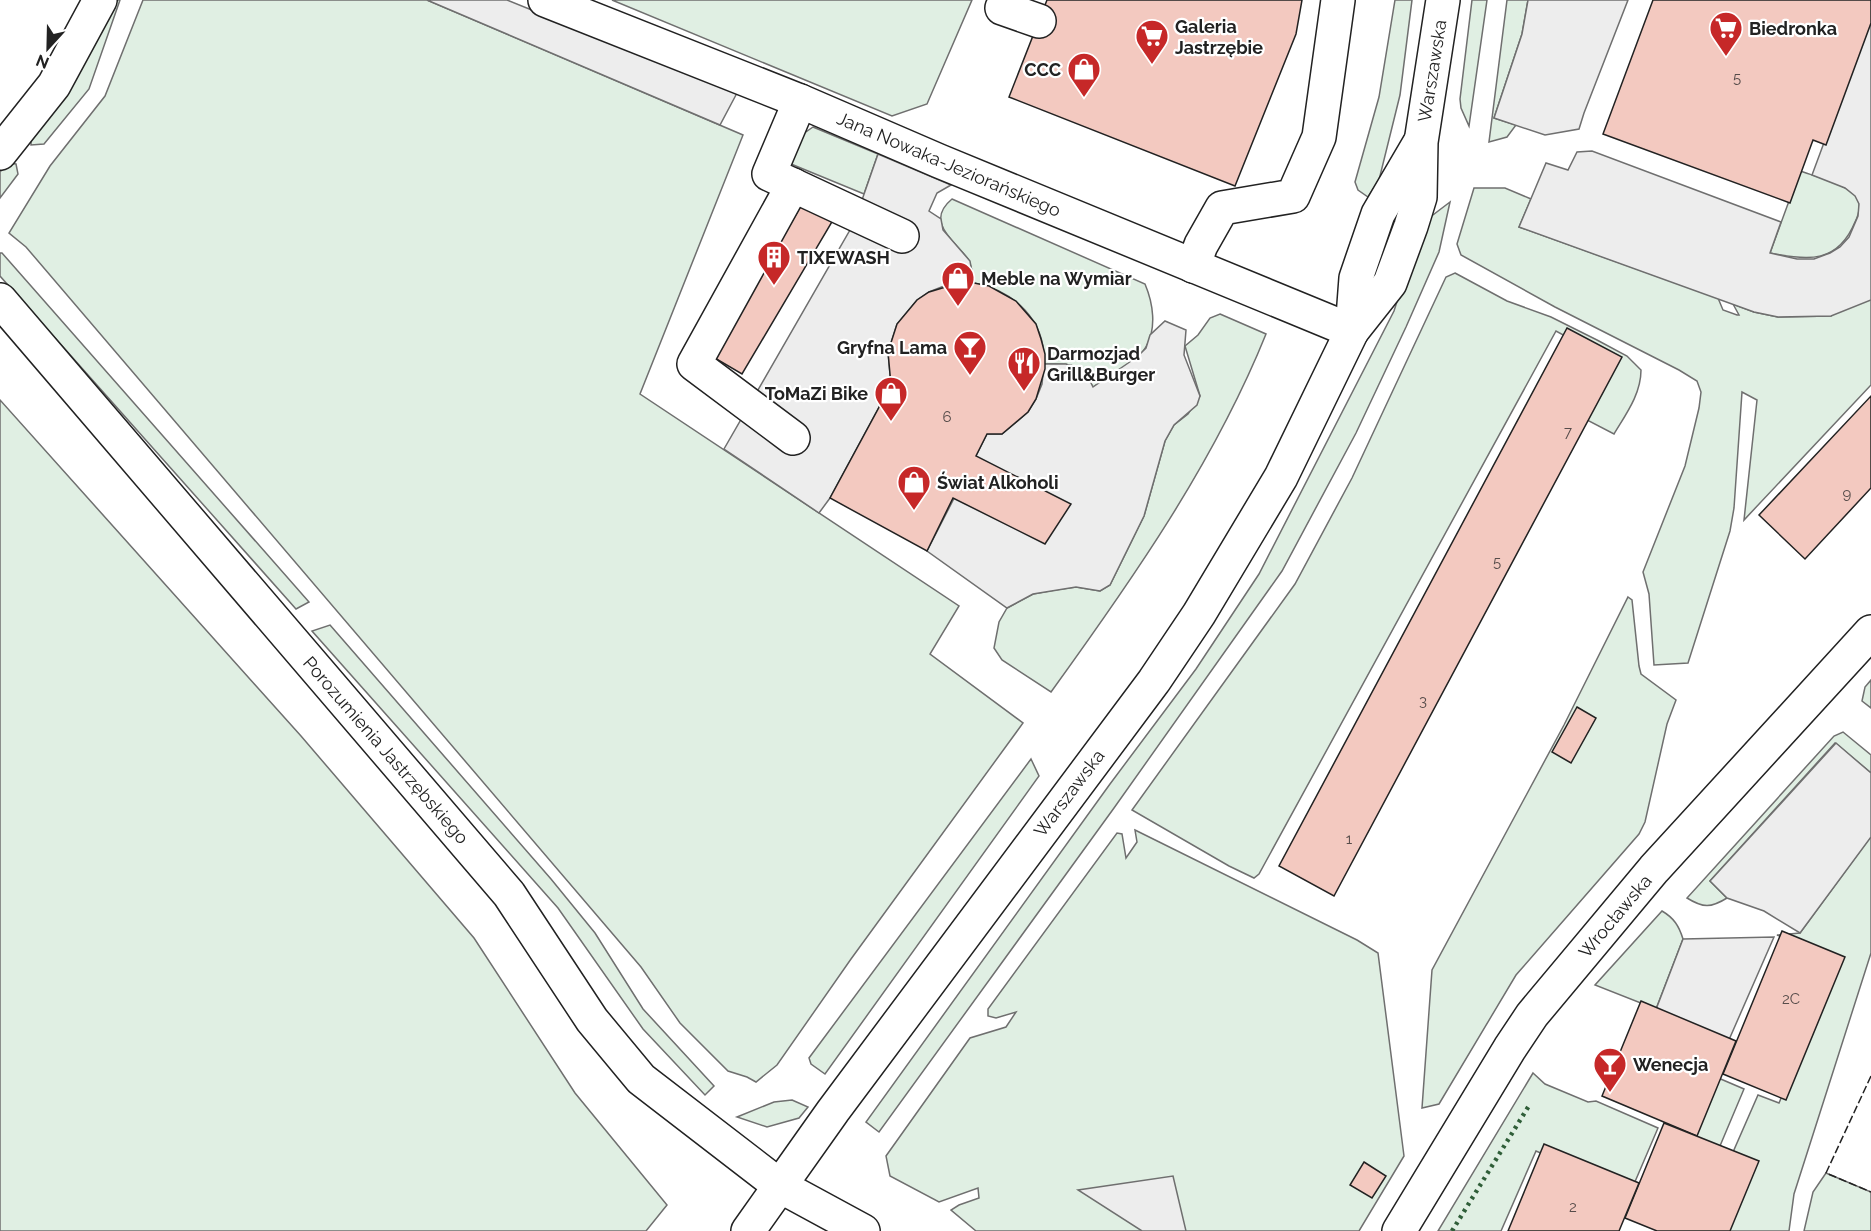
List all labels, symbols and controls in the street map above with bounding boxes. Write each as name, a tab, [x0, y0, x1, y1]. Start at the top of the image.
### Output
supermarket icon: Biedronka	[1708, 10, 1744, 57]
place label: Galeria Jastrzębie	[1175, 16, 1263, 58]
north arrow	[18, 18, 78, 78]
supermarket icon: Galeria Jastrzębie	[1134, 18, 1170, 65]
street label: Warszawska	[1414, 18, 1450, 124]
place label: Biedronka	[1749, 18, 1837, 39]
text: N	[33, 50, 52, 73]
shop icon: CCC	[1066, 51, 1102, 98]
place label: CCC	[1024, 59, 1061, 80]
house number: 5	[1733, 69, 1741, 87]
street label: Jana Nowaka-Jeziorańskiego	[834, 107, 1064, 221]
building icon: TIXEWASH	[756, 239, 792, 286]
place label: TIXEWASH	[797, 247, 890, 268]
shop icon: Meble na Wymiar	[940, 260, 976, 307]
place label: Meble na Wymiar	[981, 268, 1132, 289]
bar icon: Gryfna Lama	[952, 329, 988, 376]
place label: Gryfna Lama	[837, 337, 947, 358]
place label: Darmozjad Grill&Burger	[1047, 343, 1155, 385]
restaurant icon: Darmozjad Grill&Burger	[1006, 345, 1042, 392]
shop icon: ToMaZi Bike	[873, 375, 909, 422]
place label: ToMaZi Bike	[765, 383, 868, 404]
house number: 6	[942, 408, 952, 426]
house number: 7	[1564, 423, 1572, 441]
shop icon: Świat Alkoholi	[896, 464, 932, 511]
place label: Świat Alkoholi	[937, 471, 1059, 493]
house number: 9	[1843, 485, 1852, 503]
house number: 5	[1493, 553, 1501, 571]
street label: Porozumienia Jastrzębskiego	[299, 652, 473, 848]
house number: 3	[1419, 692, 1427, 710]
street label: Warszawska	[1029, 745, 1109, 841]
house number: 1	[1346, 830, 1353, 848]
street label: Wrocławska	[1574, 870, 1656, 962]
house number: 2C	[1782, 990, 1800, 1008]
bar icon: Wenecja	[1592, 1046, 1628, 1093]
place label: Wenecja	[1633, 1054, 1708, 1075]
house number: 2	[1569, 1198, 1577, 1216]

